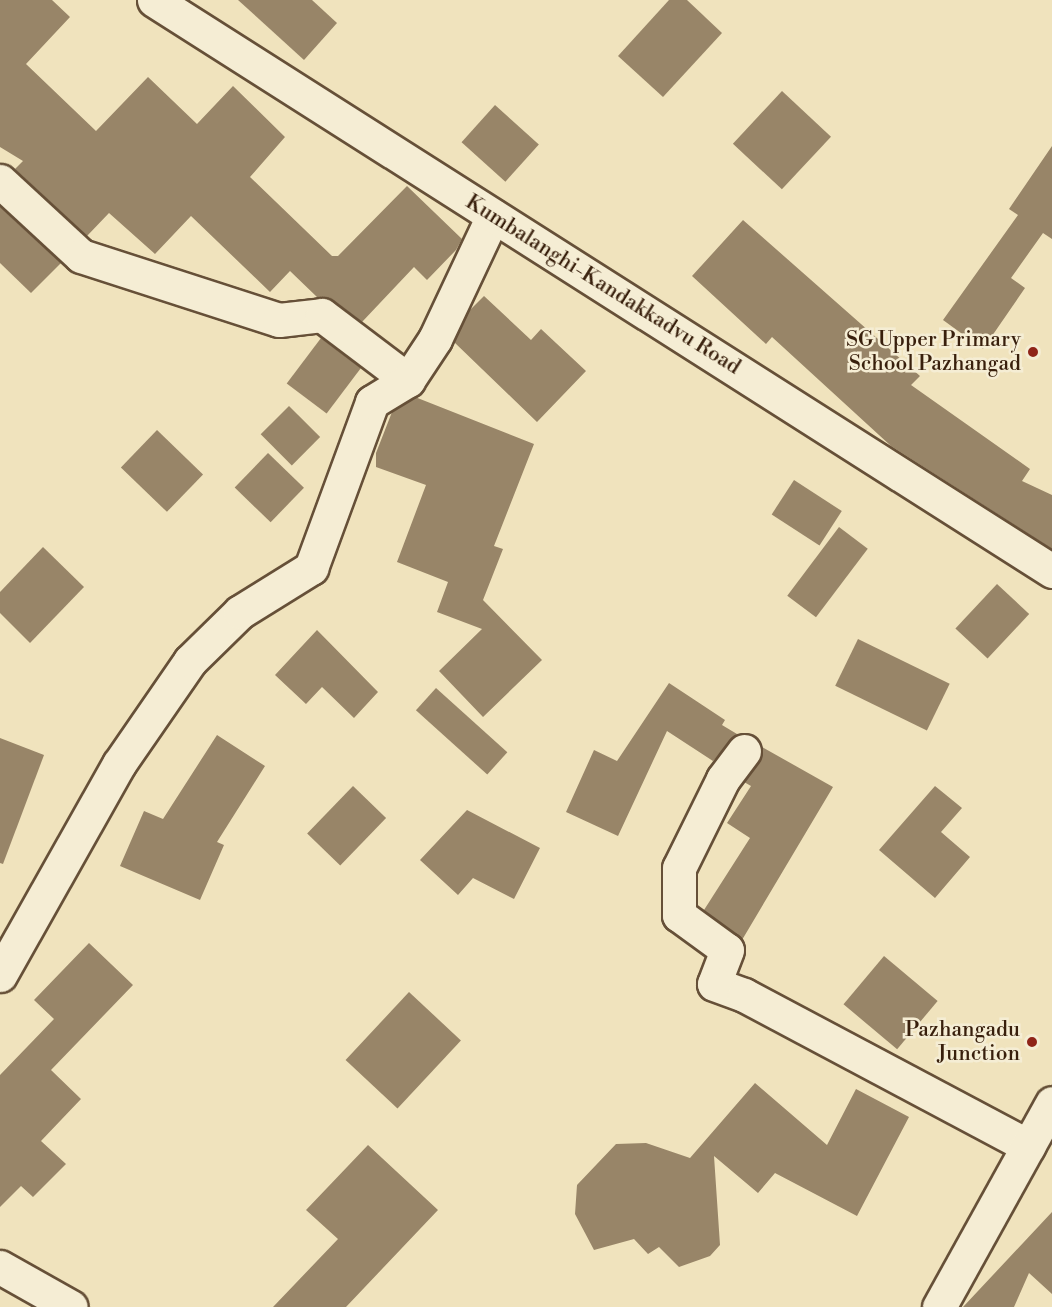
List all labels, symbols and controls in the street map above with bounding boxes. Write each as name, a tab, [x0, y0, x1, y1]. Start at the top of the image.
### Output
street label: Kumbalanghi-Kandakkadvu Road	[461, 190, 745, 380]
place label: SG Upper Primary School Pazhangad	[846, 327, 1021, 377]
marker: SG Upper Primary School Pazhangad	[1026, 345, 1040, 359]
place label: Pazhangadu Junction	[905, 1017, 1020, 1067]
marker: Pazhangadu Junction	[1025, 1035, 1039, 1049]

